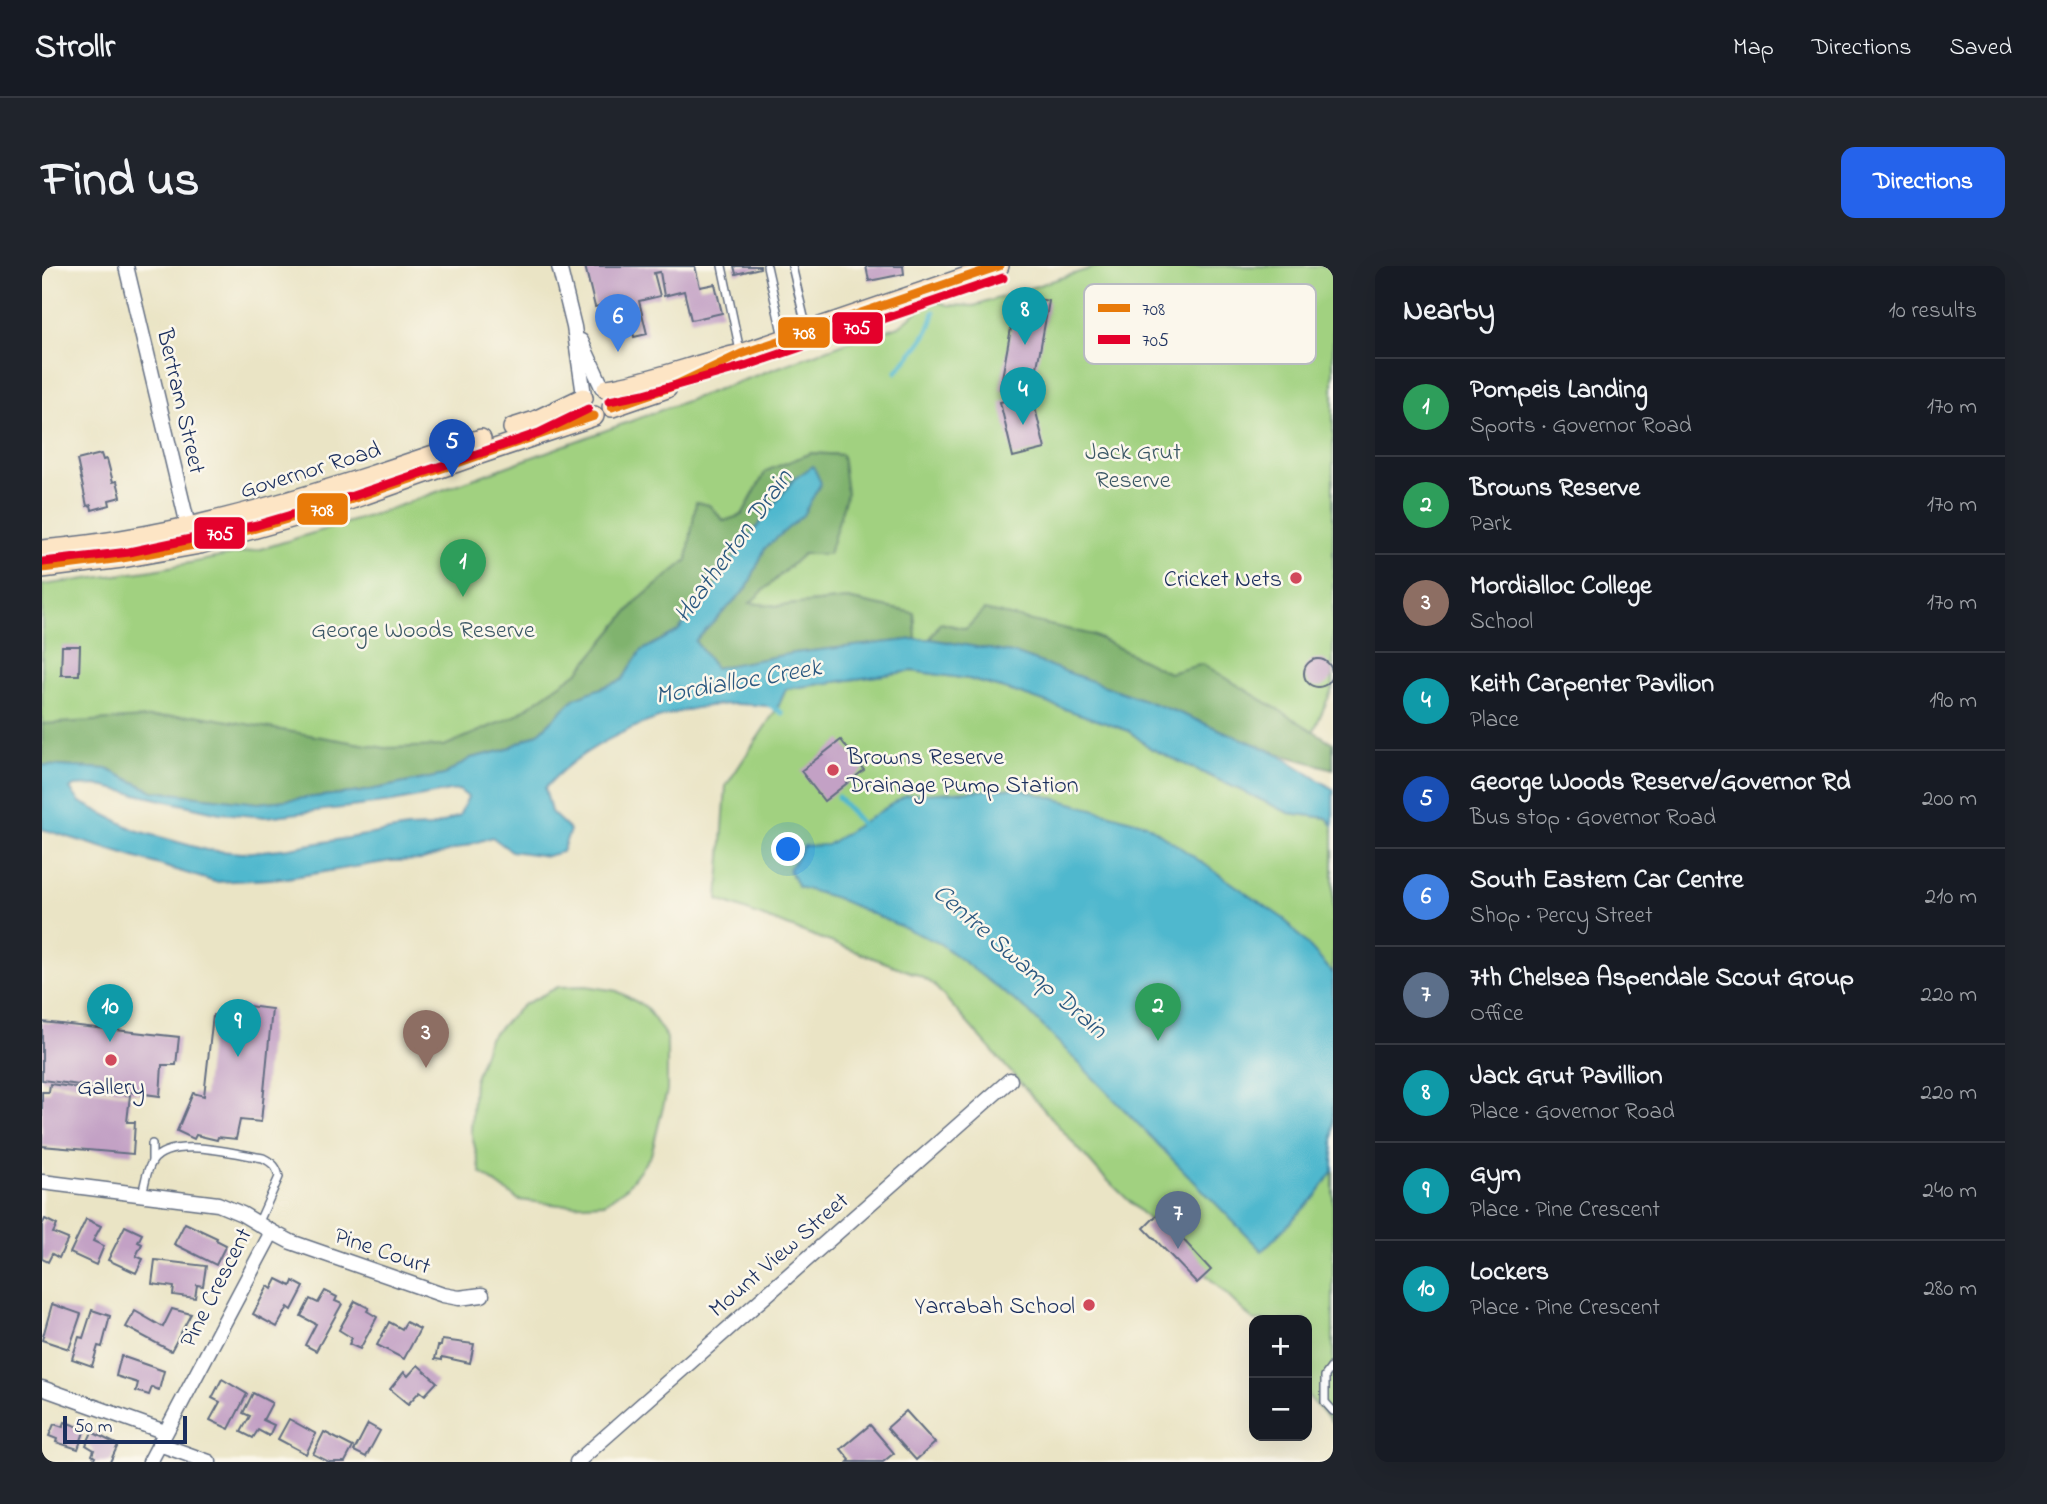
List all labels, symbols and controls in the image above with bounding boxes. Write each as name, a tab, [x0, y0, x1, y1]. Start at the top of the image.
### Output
text: Strollr	[35, 24, 115, 72]
text: Map	[1733, 31, 1774, 66]
text: Directions	[1812, 31, 1911, 66]
text: Saved	[1949, 31, 2012, 66]
text: Find us	[42, 146, 199, 218]
button: Directions	[1841, 147, 2005, 218]
legend	[1084, 284, 1316, 364]
pin: 8	[1002, 287, 1048, 345]
text: Nearby	[1403, 290, 1495, 334]
pin: 6	[595, 294, 641, 352]
text: 10 results	[1888, 295, 1977, 328]
text: 708	[1142, 297, 1165, 324]
line badge: 705	[831, 311, 884, 345]
line badge: 708	[777, 316, 831, 349]
text: 705	[844, 316, 871, 343]
text: 708	[792, 321, 816, 348]
street label: Bertram Street	[146, 325, 213, 478]
text: 705	[1142, 328, 1169, 355]
pin: 4	[1000, 367, 1046, 425]
text: Pompeis Landing	[1470, 372, 1648, 410]
text: 1	[1422, 391, 1430, 424]
text: 170 m	[1927, 391, 1977, 424]
text: Sports · Governor Road	[1470, 410, 1692, 443]
pin: 5	[429, 419, 475, 477]
street label: Governor Road	[236, 433, 386, 509]
park label: Jack Grut Reserve	[1085, 436, 1181, 499]
water label: Heatherton Drain	[666, 461, 804, 631]
text: Browns Reserve	[1470, 470, 1640, 508]
text: 2	[1420, 489, 1432, 522]
text: 170 m	[1927, 489, 1977, 522]
line badge: 708	[296, 492, 349, 526]
text: 708	[310, 498, 334, 525]
text: Park	[1470, 508, 1512, 541]
line badge: 705	[193, 516, 246, 550]
text: 705	[207, 522, 234, 549]
pin: 1	[440, 539, 486, 597]
place label: Cricket Nets	[1164, 563, 1282, 598]
text: Mordialloc College	[1470, 568, 1652, 606]
marker: Cricket Nets	[1288, 570, 1304, 586]
text: 3	[1421, 587, 1431, 620]
text: 170 m	[1927, 587, 1977, 620]
text: School	[1470, 606, 1533, 639]
park label: George Woods Reserve	[311, 614, 535, 649]
water label: Mordialloc Creek	[652, 649, 826, 716]
text: Keith Carpenter Pavilion	[1470, 666, 1714, 704]
text: 4	[1421, 685, 1431, 718]
text: 190 m	[1929, 685, 1977, 718]
text: Place	[1470, 704, 1519, 737]
place label: Browns Reserve Drainage Pump Station	[846, 741, 1079, 804]
marker: Browns Reserve Drainage Pump Station	[825, 762, 841, 778]
text: George Woods Reserve/Governor Rd	[1470, 764, 1851, 802]
text: 5	[1419, 783, 1433, 816]
text: 200 m	[1922, 783, 1977, 816]
text: Bus stop · Governor Road	[1470, 802, 1716, 835]
your location	[771, 832, 805, 866]
text: South Eastern Car Centre	[1470, 862, 1743, 900]
water label: Centre Swamp Drain	[923, 875, 1116, 1050]
text: 6	[1421, 881, 1431, 914]
text: 210 m	[1925, 881, 1977, 914]
text: Shop · Percy Street	[1470, 900, 1653, 933]
text: 7th Chelsea Aspendale Scout Group	[1470, 960, 1854, 998]
text: 7	[1421, 979, 1431, 1012]
text: 220 m	[1921, 979, 1977, 1012]
pin: 2	[1135, 983, 1181, 1041]
pin: 10	[87, 984, 133, 1042]
text: Office	[1470, 998, 1523, 1031]
pin: 9	[215, 999, 261, 1057]
pin: 3	[403, 1010, 449, 1068]
marker: Gallery	[103, 1052, 119, 1068]
text: Jack Grut Pavillion	[1470, 1058, 1663, 1096]
place label: Gallery	[77, 1071, 145, 1107]
text: 8	[1422, 1077, 1430, 1110]
text: 220 m	[1921, 1077, 1977, 1110]
text: Place · Governor Road	[1470, 1096, 1675, 1129]
text: Gym	[1470, 1156, 1521, 1194]
text: 9	[1423, 1175, 1429, 1208]
text: 240 m	[1923, 1175, 1977, 1208]
street label: Mount View Street	[702, 1185, 858, 1327]
pin: 7	[1155, 1191, 1201, 1249]
text: Place · Pine Crescent	[1470, 1194, 1660, 1227]
street label: Pine Court	[329, 1220, 435, 1285]
street label: Pine Crescent	[172, 1222, 262, 1354]
text: Lockers	[1470, 1254, 1549, 1292]
text: 10	[1417, 1273, 1435, 1306]
text: 280 m	[1923, 1273, 1977, 1306]
place label: Yarrabah School	[914, 1290, 1075, 1325]
text: Place · Pine Crescent	[1470, 1292, 1660, 1325]
marker: Yarrabah School	[1081, 1297, 1097, 1313]
map controls	[1249, 1315, 1312, 1441]
button: +	[1249, 1315, 1312, 1378]
button: −	[1249, 1378, 1312, 1441]
scale bar	[63, 1413, 187, 1445]
text: 50 m	[74, 1414, 113, 1441]

